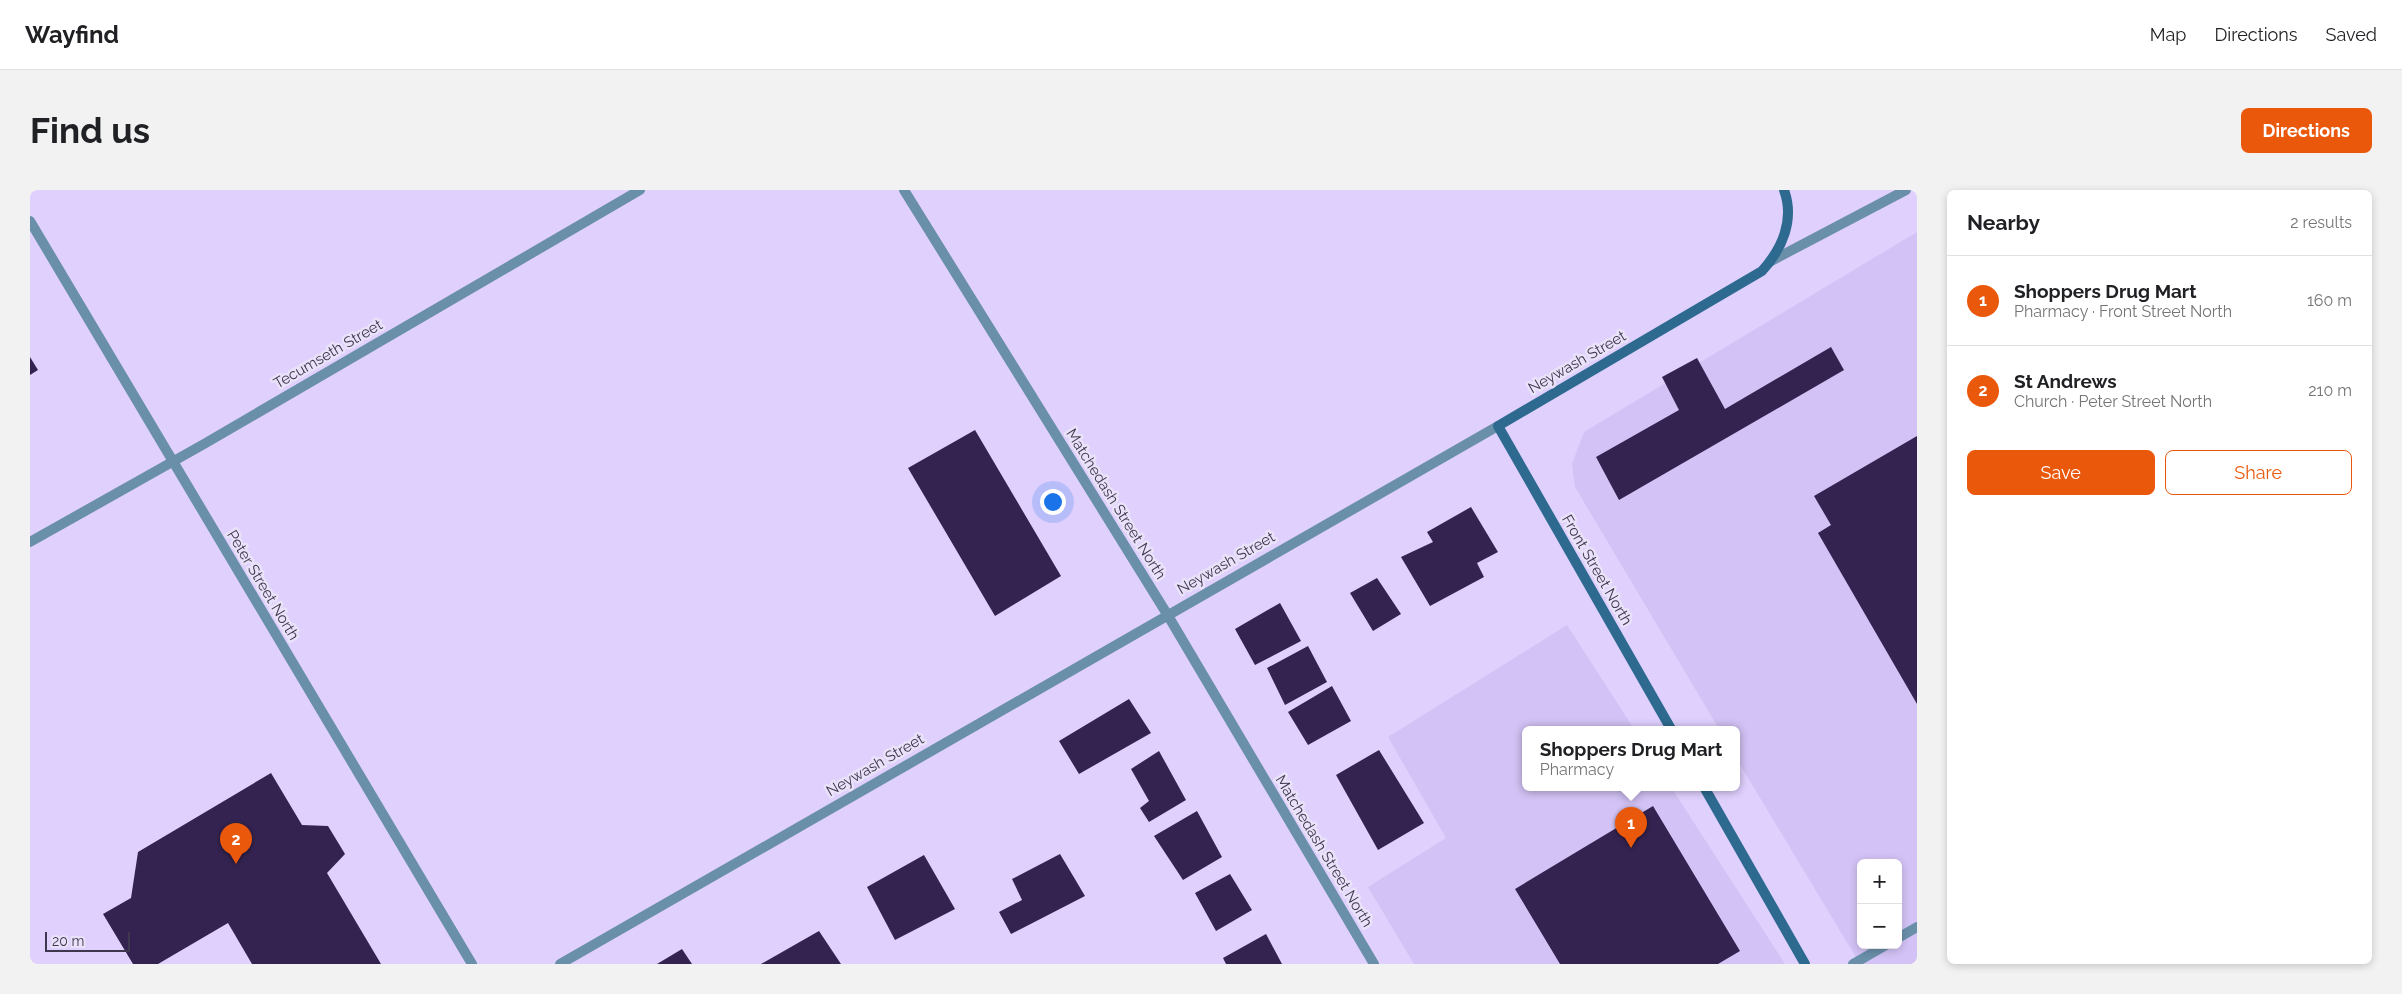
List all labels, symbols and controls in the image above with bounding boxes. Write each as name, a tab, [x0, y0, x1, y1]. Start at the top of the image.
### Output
text: Wayfind	[25, 20, 119, 49]
text: Map	[2150, 24, 2186, 45]
text: Directions	[2214, 24, 2298, 45]
text: Saved	[2326, 24, 2377, 45]
button: Directions	[2241, 108, 2372, 153]
text: Find us	[30, 110, 150, 151]
text: Nearby	[1967, 210, 2040, 235]
text: 2 results	[2290, 213, 2352, 232]
text: Shoppers Drug Mart	[2014, 280, 2197, 302]
text: 1	[1979, 291, 1987, 310]
text: 160 m	[2307, 291, 2352, 310]
text: Pharmacy · Front Street North	[2014, 302, 2232, 321]
street label: Tecumseth Street	[271, 316, 385, 392]
street label: Neywash Street	[1525, 327, 1629, 397]
text: St Andrews	[2014, 370, 2117, 392]
text: 2	[1978, 381, 1988, 400]
text: 210 m	[2308, 381, 2352, 400]
text: Church · Peter Street North	[2014, 392, 2212, 411]
street label: Matchedash Street North	[1062, 425, 1170, 583]
button: Save	[1967, 450, 2155, 495]
button: Share	[2165, 450, 2352, 495]
your location	[1040, 489, 1066, 515]
street label: Front Street North	[1558, 512, 1636, 628]
street label: Peter Street North	[223, 527, 303, 643]
street label: Neywash Street	[1174, 528, 1278, 598]
popup	[1522, 726, 1740, 791]
street label: Neywash Street	[823, 730, 927, 800]
text: Shoppers Drug Mart	[1540, 738, 1722, 760]
text: Pharmacy	[1540, 760, 1614, 779]
street label: Matchedash Street North	[1271, 772, 1377, 930]
pin: 1	[1615, 807, 1647, 848]
pin: 2	[220, 823, 252, 864]
map controls	[1857, 859, 1902, 949]
button: +	[1857, 859, 1902, 904]
button: −	[1857, 904, 1902, 949]
scale bar	[45, 929, 130, 952]
text: 20 m	[52, 933, 84, 949]

